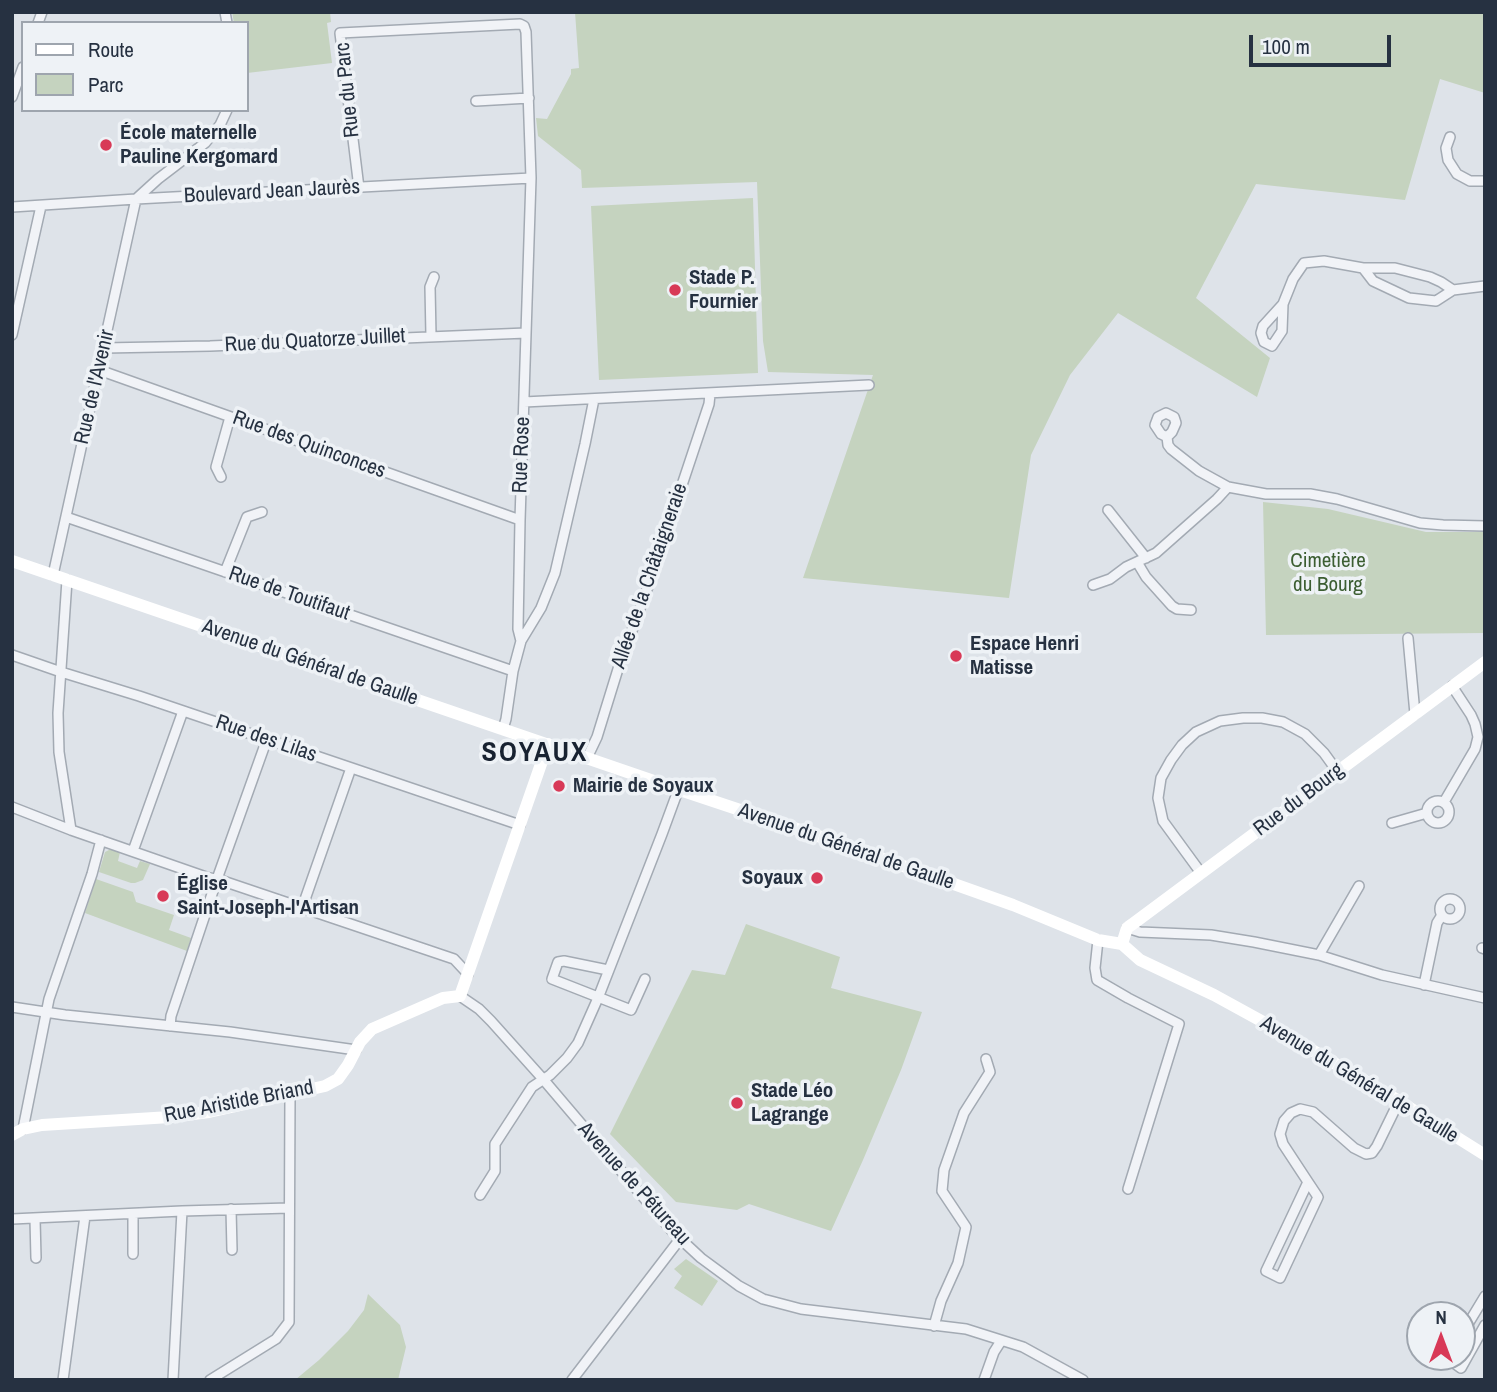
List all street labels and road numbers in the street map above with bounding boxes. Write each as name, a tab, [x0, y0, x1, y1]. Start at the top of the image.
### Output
street label: Rue du Parc	[330, 41, 366, 139]
street label: Boulevard Jean Jaurès	[183, 175, 361, 209]
street label: Rue du Quatorze Juillet	[224, 324, 406, 358]
street label: Rue de l'Avenir	[70, 327, 120, 447]
street label: Rue des Quinconces	[229, 406, 389, 484]
street label: Rue Rose	[508, 416, 536, 494]
street label: Allée de la Châtaigneraie	[606, 480, 694, 672]
street label: Rue de Toutifaut	[225, 562, 353, 626]
street label: Avenue du Général de Gaulle	[199, 614, 421, 712]
street label: Rue des Lilas	[212, 710, 320, 768]
street label: Rue du Bourg	[1249, 758, 1349, 842]
street label: Avenue du Général de Gaulle	[735, 798, 957, 896]
street label: Avenue du Général de Gaulle	[1255, 1011, 1463, 1149]
street label: Rue Aristide Briand	[162, 1075, 316, 1129]
street label: Avenue de Pétureau	[572, 1117, 696, 1251]

